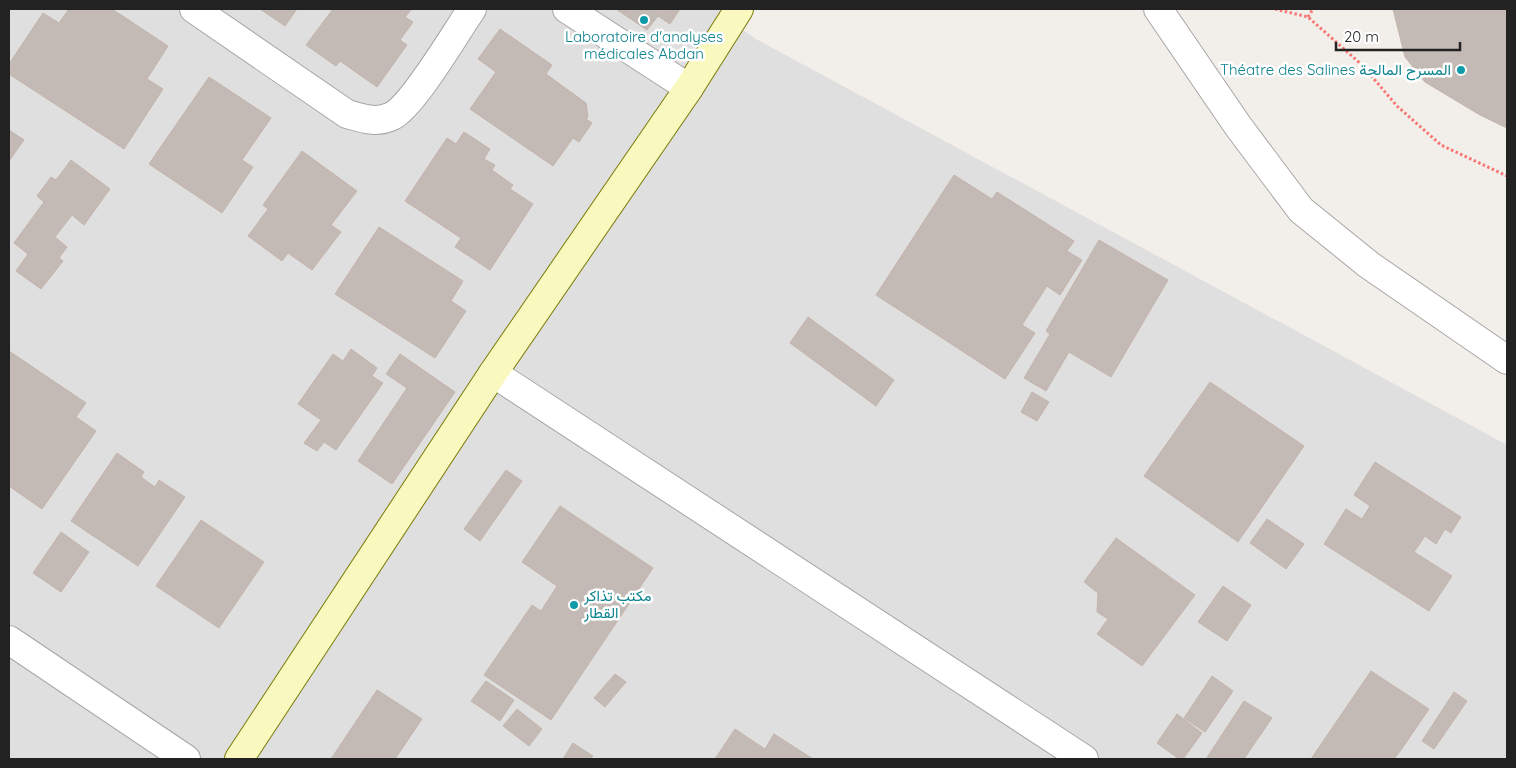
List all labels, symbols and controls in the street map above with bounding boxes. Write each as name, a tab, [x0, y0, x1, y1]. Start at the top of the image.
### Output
marker: Laboratoire d'analyses médicales Abdan	[638, 14, 650, 26]
scale bar	[1336, 20, 1460, 52]
place label: Laboratoire d'analyses médicales Abdan	[565, 27, 723, 63]
text: 20 m	[1344, 27, 1379, 46]
place label: Théatre des Salines المسرح المالحة	[1220, 60, 1451, 81]
marker: Théatre des Salines المسرح المالحة	[1455, 64, 1467, 76]
place label: مكتب تذاكر القطار	[583, 586, 652, 622]
marker: مكتب تذاكر القطار	[568, 599, 580, 611]

